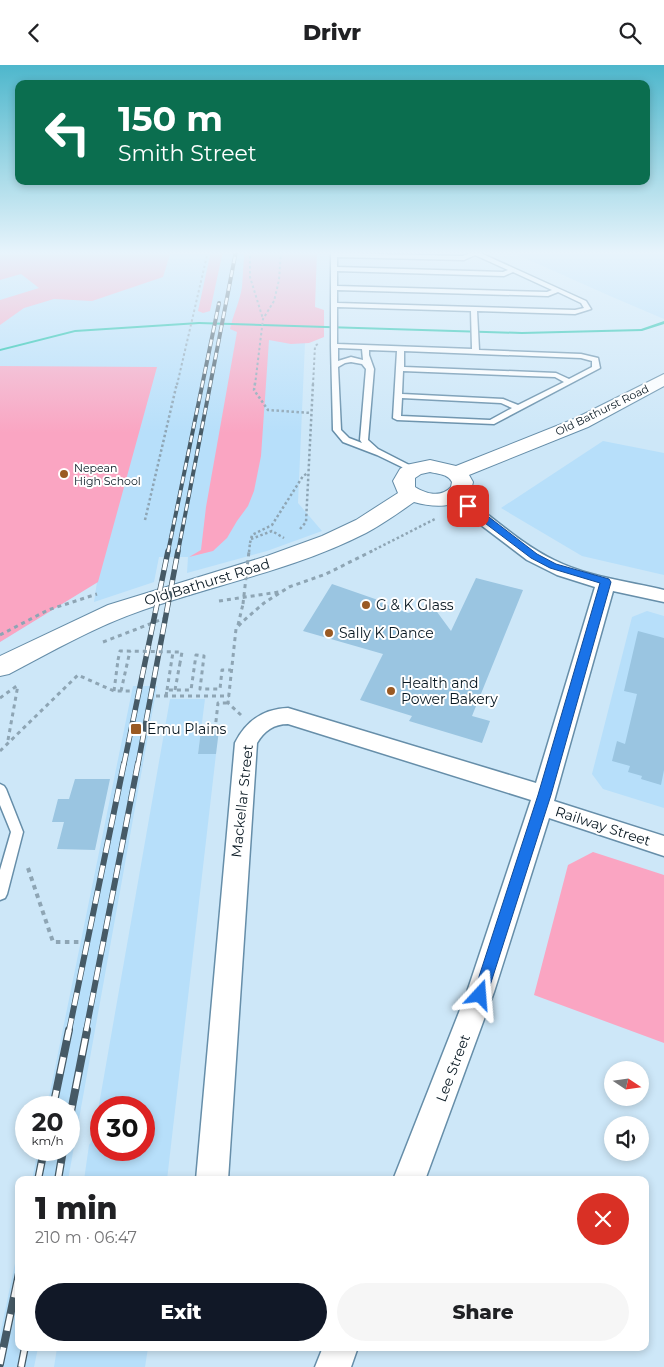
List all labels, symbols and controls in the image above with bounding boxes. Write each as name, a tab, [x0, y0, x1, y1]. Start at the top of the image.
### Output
icon: back	[20, 19, 48, 47]
text: Drivr	[303, 19, 361, 46]
icon: search	[616, 19, 644, 47]
text: 150 m	[118, 97, 223, 140]
icon: left	[35, 100, 100, 165]
text: Smith Street	[118, 140, 257, 167]
street label: Old Bathurst Road	[553, 381, 651, 439]
place label: Nepean High School	[74, 461, 141, 488]
marker: Nepean High School	[58, 468, 70, 480]
pin	[447, 485, 489, 527]
icon: arrive	[454, 492, 482, 520]
street label: Old Bathurst Road	[142, 554, 272, 610]
place label: G & K Glass	[376, 596, 454, 614]
marker: G & K Glass	[360, 599, 372, 611]
place label: Sally K Dance	[339, 624, 434, 642]
marker: Sally K Dance	[323, 627, 335, 639]
place label: Health and Power Bakery	[401, 674, 498, 708]
marker: Health and Power Bakery	[385, 685, 397, 697]
place label: Emu Plains	[147, 720, 227, 738]
marker: Emu Plains	[129, 722, 143, 736]
street label: Mackellar Street	[227, 743, 257, 858]
street label: Railway Street	[553, 802, 653, 850]
position arrow	[453, 968, 505, 1020]
street label: Lee Street	[432, 1031, 474, 1104]
north arrow	[604, 1061, 649, 1106]
map controls	[604, 1061, 649, 1161]
speed limit sign: 30	[90, 1096, 155, 1161]
text: 20	[32, 1107, 63, 1137]
button: sound	[604, 1116, 649, 1161]
text: km/h	[31, 1133, 64, 1148]
text: 1 min	[35, 1190, 118, 1227]
button: close	[577, 1193, 629, 1245]
text: 210 m · 06:47	[35, 1228, 137, 1247]
button: Exit	[35, 1283, 327, 1341]
button: Share	[337, 1283, 629, 1341]

